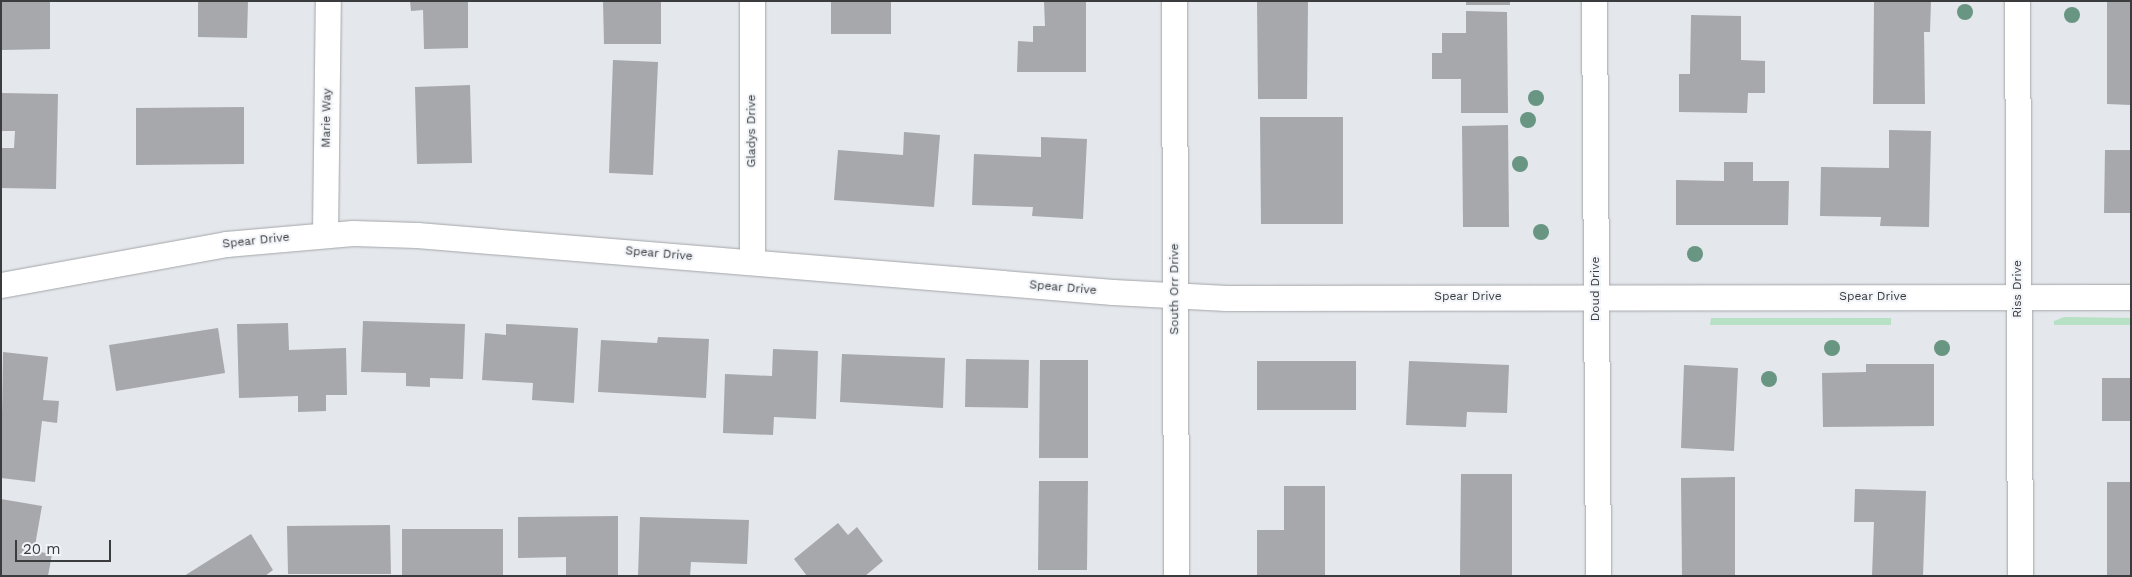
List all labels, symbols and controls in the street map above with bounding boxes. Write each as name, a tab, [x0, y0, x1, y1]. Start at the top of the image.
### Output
street label: Marie Way	[319, 88, 335, 148]
street label: Gladys Drive	[745, 95, 759, 167]
street label: Spear Drive	[222, 230, 290, 252]
street label: South Orr Drive	[1168, 243, 1182, 335]
street label: Spear Drive	[625, 244, 693, 264]
street label: Doud Drive	[1589, 257, 1603, 321]
street label: Riss Drive	[2011, 260, 2025, 318]
street label: Spear Drive	[1029, 278, 1097, 298]
street label: Spear Drive	[1434, 290, 1502, 304]
street label: Spear Drive	[1839, 290, 1907, 304]
scale bar	[18, 530, 114, 562]
text: 20 m	[23, 540, 61, 558]

